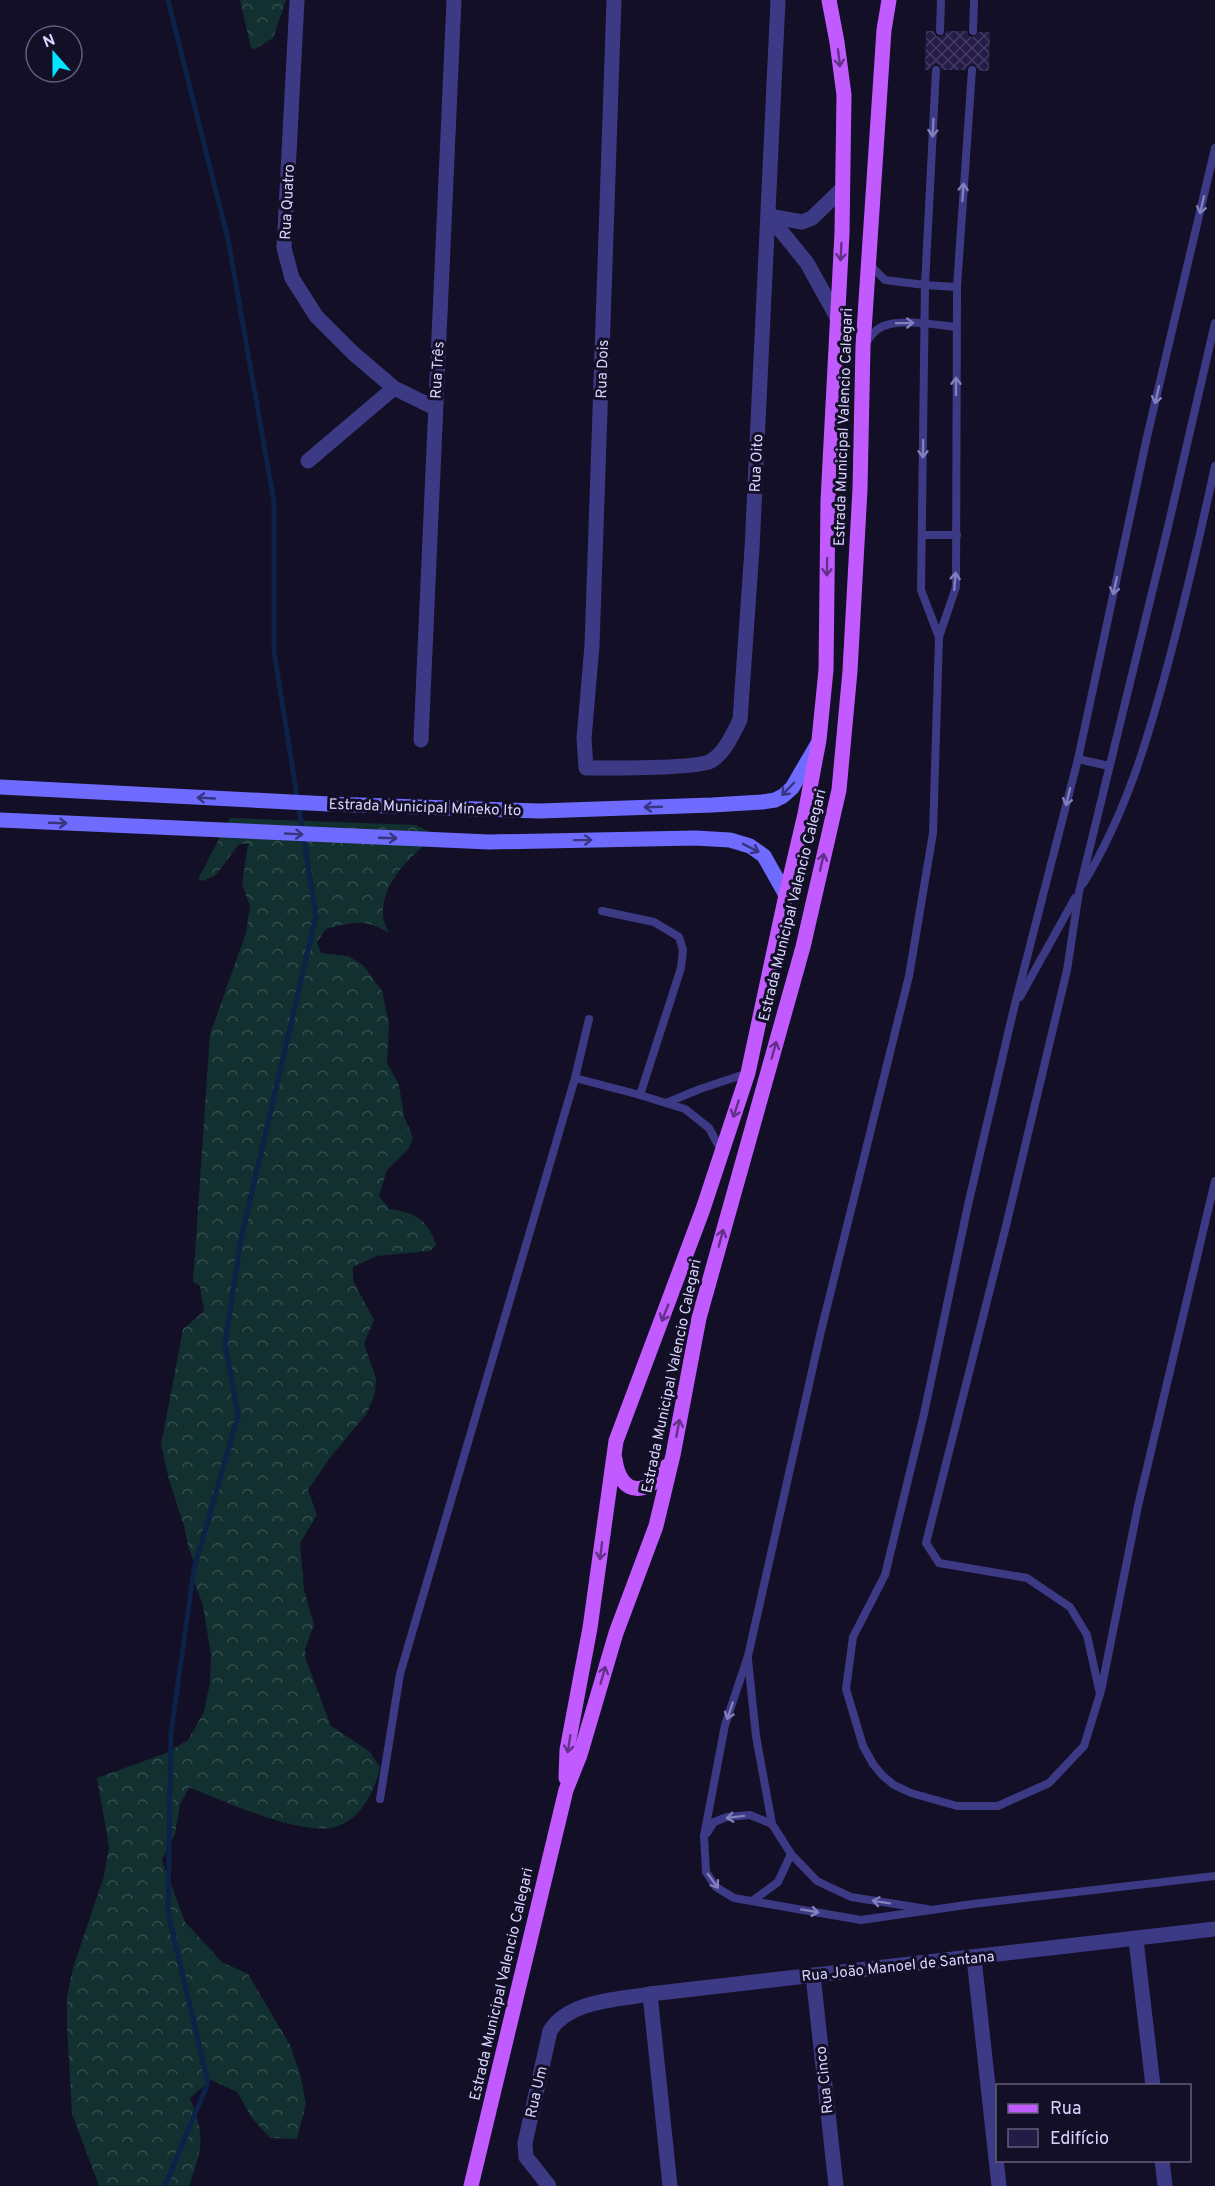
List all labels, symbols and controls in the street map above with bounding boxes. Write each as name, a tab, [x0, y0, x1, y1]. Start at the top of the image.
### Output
north arrow	[24, 24, 84, 84]
text: N	[40, 30, 58, 53]
one-way arrow	[834, 47, 845, 67]
one-way arrow	[928, 118, 939, 138]
street label: Rua Quatro	[277, 164, 300, 240]
one-way arrow	[958, 182, 969, 202]
one-way arrow	[1195, 196, 1207, 215]
one-way arrow	[835, 242, 846, 262]
street label: Estrada Municipal Valencio Calegari	[831, 308, 858, 547]
one-way arrow	[894, 318, 914, 329]
street label: Rua Dois	[593, 339, 614, 399]
street label: Rua Três	[428, 341, 449, 399]
one-way arrow	[950, 377, 962, 397]
one-way arrow	[1150, 385, 1162, 404]
street label: Rua Oito	[746, 433, 769, 493]
one-way arrow	[917, 439, 929, 459]
one-way arrow	[822, 556, 833, 576]
one-way arrow	[950, 572, 961, 592]
one-way arrow	[1109, 575, 1120, 595]
one-way arrow	[781, 782, 795, 797]
street label: Estrada Municipal Valencio Calegari	[755, 787, 832, 1023]
one-way arrow	[1062, 787, 1074, 806]
one-way arrow	[197, 792, 217, 803]
street label: Estrada Municipal Mineko Ito	[328, 796, 521, 821]
one-way arrow	[644, 801, 664, 813]
one-way arrow	[48, 817, 68, 828]
one-way arrow	[284, 828, 304, 839]
one-way arrow	[378, 832, 398, 844]
one-way arrow	[573, 834, 593, 846]
one-way arrow	[742, 843, 760, 855]
one-way arrow	[817, 852, 829, 871]
one-way arrow	[768, 1041, 780, 1060]
one-way arrow	[730, 1099, 741, 1118]
one-way arrow	[715, 1229, 727, 1248]
street label: Estrada Municipal Valencio Calegari	[638, 1258, 707, 1495]
one-way arrow	[659, 1303, 670, 1322]
one-way arrow	[673, 1419, 684, 1439]
one-way arrow	[595, 1541, 606, 1561]
one-way arrow	[598, 1666, 609, 1685]
one-way arrow	[723, 1701, 734, 1720]
one-way arrow	[563, 1733, 574, 1753]
one-way arrow	[726, 1811, 746, 1822]
street label: Estrada Municipal Valencio Calegari	[466, 1866, 539, 2103]
one-way arrow	[707, 1872, 719, 1888]
one-way arrow	[872, 1896, 892, 1907]
one-way arrow	[800, 1906, 819, 1917]
street label: Rua João Manoel de Santana	[801, 1948, 996, 1987]
street label: Rua Cinco	[812, 2045, 838, 2115]
street label: Rua Um	[522, 2064, 553, 2120]
legend	[996, 2084, 1191, 2162]
text: Rua	[1050, 2098, 1081, 2121]
text: Edifício	[1050, 2128, 1109, 2151]

